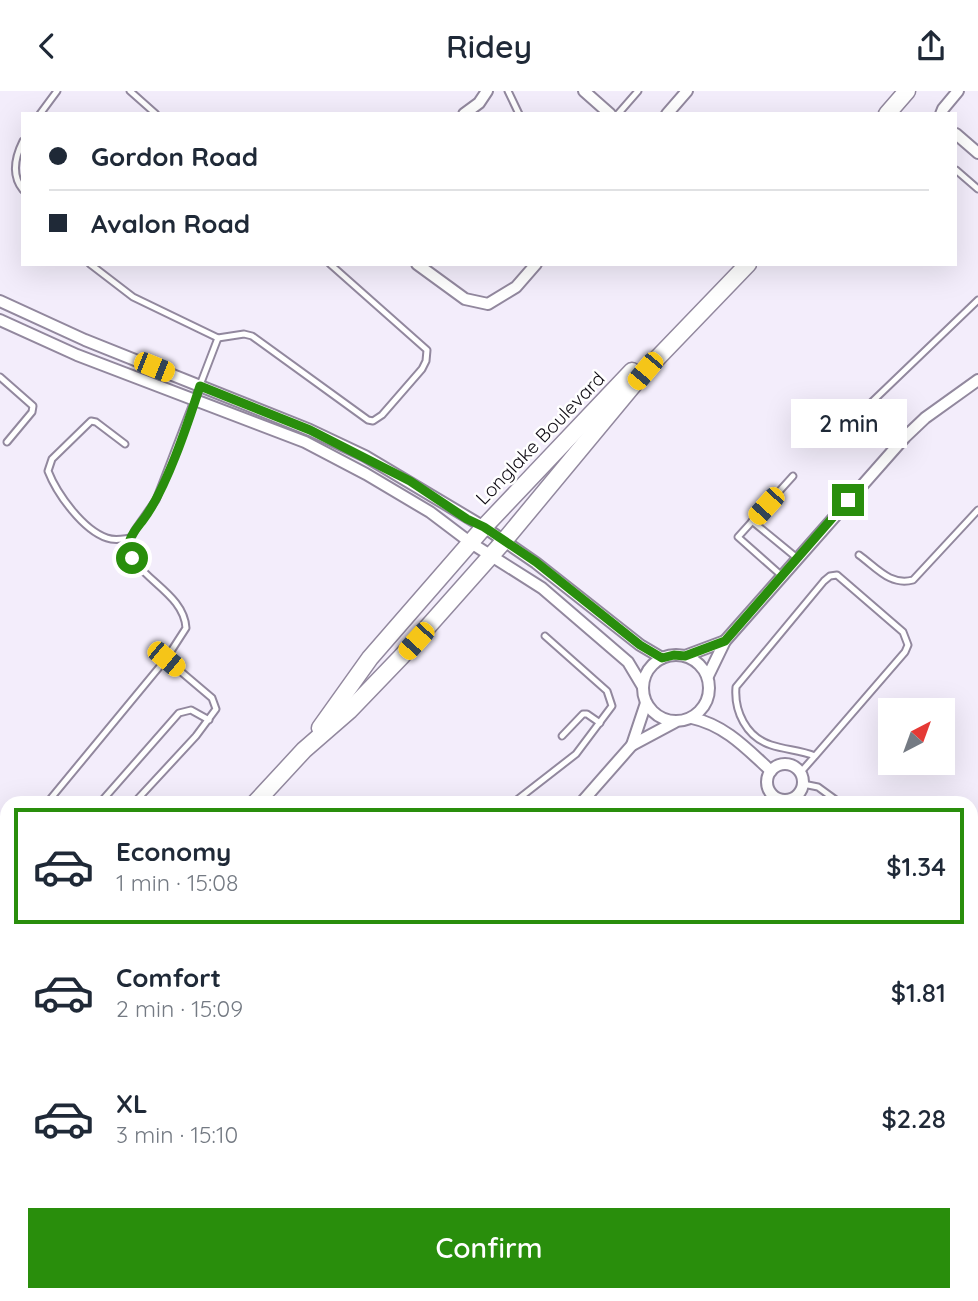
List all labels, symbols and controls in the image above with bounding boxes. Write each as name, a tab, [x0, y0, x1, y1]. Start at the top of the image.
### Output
text: Ridey	[446, 26, 532, 66]
icon: back	[28, 27, 66, 65]
icon: share	[912, 27, 950, 65]
text: Gordon Road	[91, 140, 258, 173]
text: Avalon Road	[91, 207, 250, 240]
car	[624, 348, 667, 394]
car	[131, 349, 178, 385]
street label: Longlake Boulevard	[470, 367, 610, 509]
callout: 2 min	[790, 399, 906, 447]
text: 2 min	[819, 409, 879, 438]
car	[745, 483, 788, 529]
route end	[832, 484, 864, 516]
route start	[116, 542, 148, 574]
car	[395, 618, 438, 664]
car	[144, 637, 189, 681]
north arrow	[878, 698, 956, 775]
map controls	[878, 698, 955, 775]
icon: car	[32, 835, 95, 898]
text: Economy	[116, 835, 231, 868]
text: $1.34	[886, 850, 946, 883]
text: 1 min · 15:08	[116, 868, 238, 897]
icon: car	[32, 961, 95, 1024]
text: Comfort	[116, 961, 221, 994]
text: $1.81	[891, 976, 946, 1009]
text: 2 min · 15:09	[116, 994, 243, 1023]
icon: car	[32, 1087, 95, 1150]
text: XL	[116, 1087, 148, 1120]
text: $2.28	[881, 1102, 946, 1135]
text: 3 min · 15:10	[116, 1120, 238, 1149]
button: Confirm	[28, 1208, 950, 1288]

